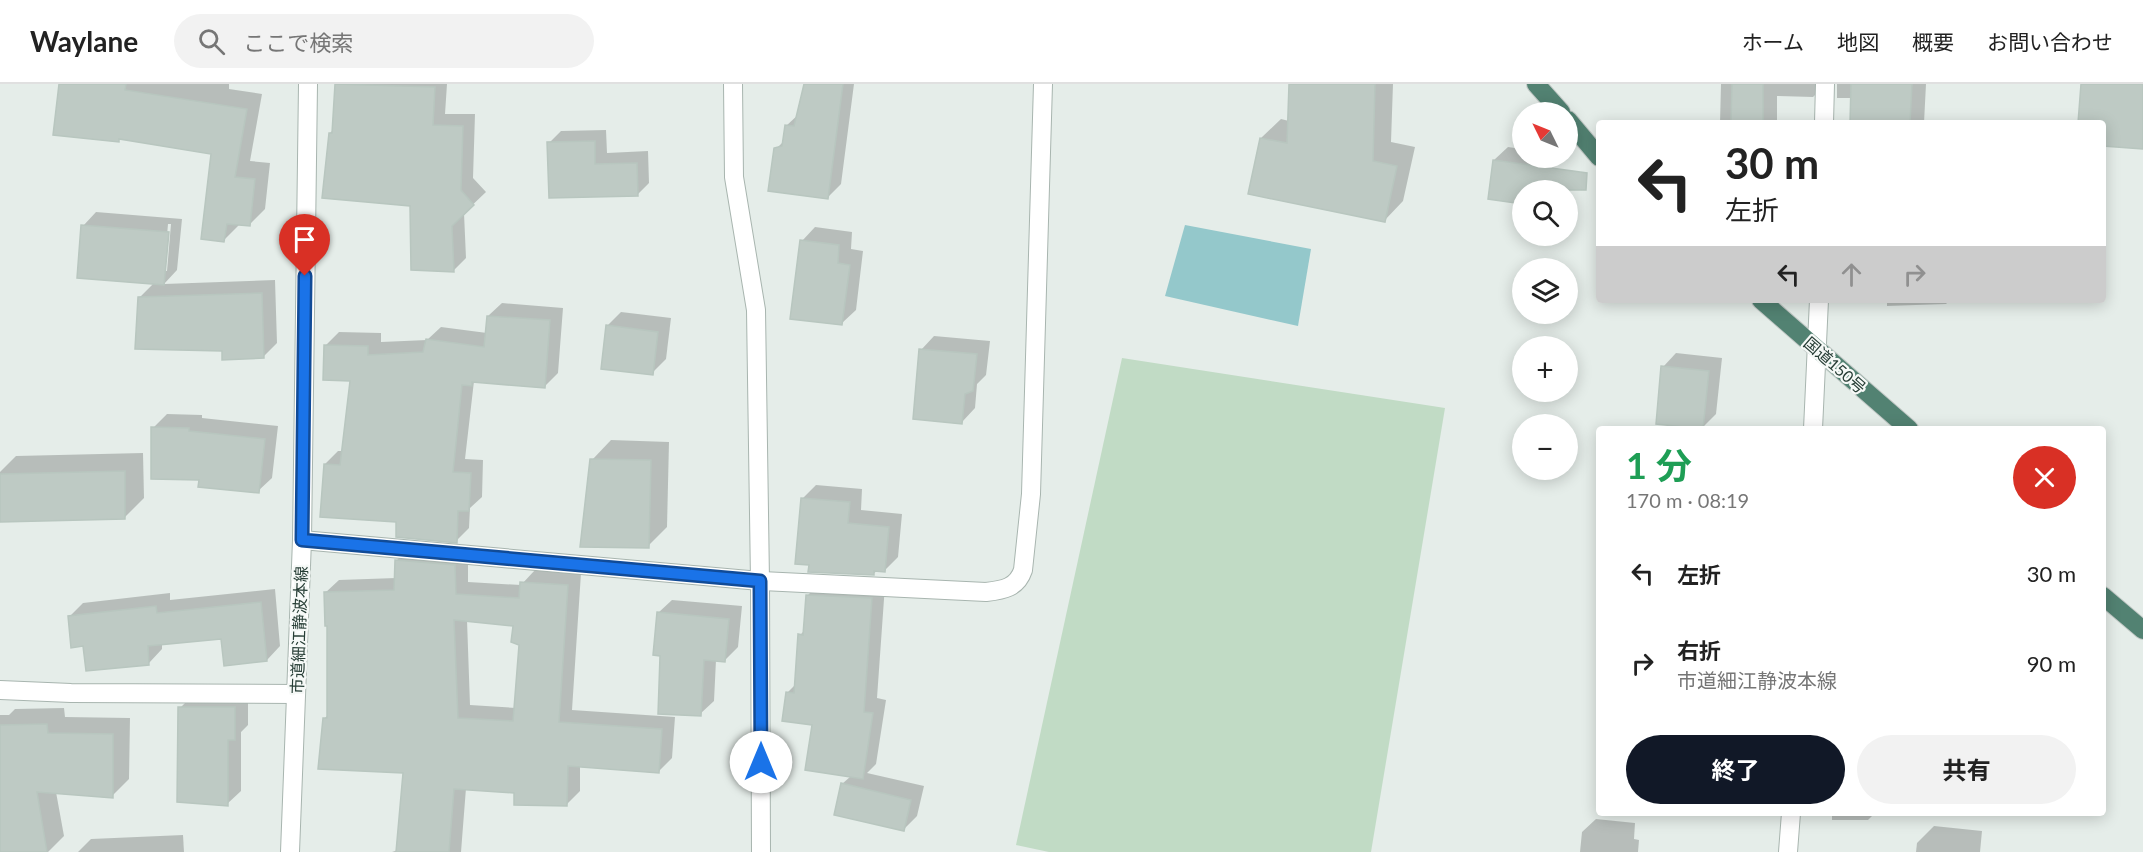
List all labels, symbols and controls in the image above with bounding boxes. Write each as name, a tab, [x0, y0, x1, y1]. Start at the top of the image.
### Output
search box	[174, 14, 594, 68]
text: Waylane	[30, 24, 138, 58]
icon: search	[195, 25, 228, 58]
text: ここで検索	[243, 29, 353, 56]
text: ホーム	[1742, 29, 1804, 54]
text: 地図	[1837, 29, 1879, 54]
text: 概要	[1912, 29, 1954, 54]
text: お問い合わせ	[1987, 29, 2113, 54]
north arrow	[1512, 102, 1578, 168]
map controls	[1512, 102, 1578, 480]
text: 30 m	[1725, 138, 1819, 188]
icon: left	[1626, 144, 1704, 222]
button: search	[1512, 180, 1578, 246]
text: 左折	[1725, 193, 1779, 226]
pin	[279, 214, 330, 276]
icon: arrive	[288, 223, 321, 256]
button: layers	[1512, 258, 1578, 324]
icon: left	[1772, 258, 1805, 291]
icon: ahead	[1835, 258, 1868, 291]
icon: right	[1898, 258, 1931, 291]
street label: 国道150号	[1800, 333, 1870, 397]
button: +	[1512, 336, 1578, 402]
button: −	[1512, 414, 1578, 480]
text: 1 分	[1626, 443, 1692, 487]
button: close	[2013, 446, 2076, 509]
text: 170 m · 08:19	[1626, 488, 1749, 512]
icon: left	[1626, 557, 1659, 590]
text: 30 m	[2027, 560, 2076, 587]
text: 左折	[1677, 561, 1721, 588]
street label: 市道細江静波本線	[287, 566, 310, 694]
text: 右折	[1677, 637, 1721, 664]
icon: right	[1626, 647, 1659, 680]
text: 90 m	[2027, 650, 2076, 677]
text: 市道細江静波本線	[1677, 668, 1837, 692]
position arrow	[729, 730, 793, 794]
button: 終了	[1626, 735, 1845, 804]
button: 共有	[1857, 735, 2076, 804]

